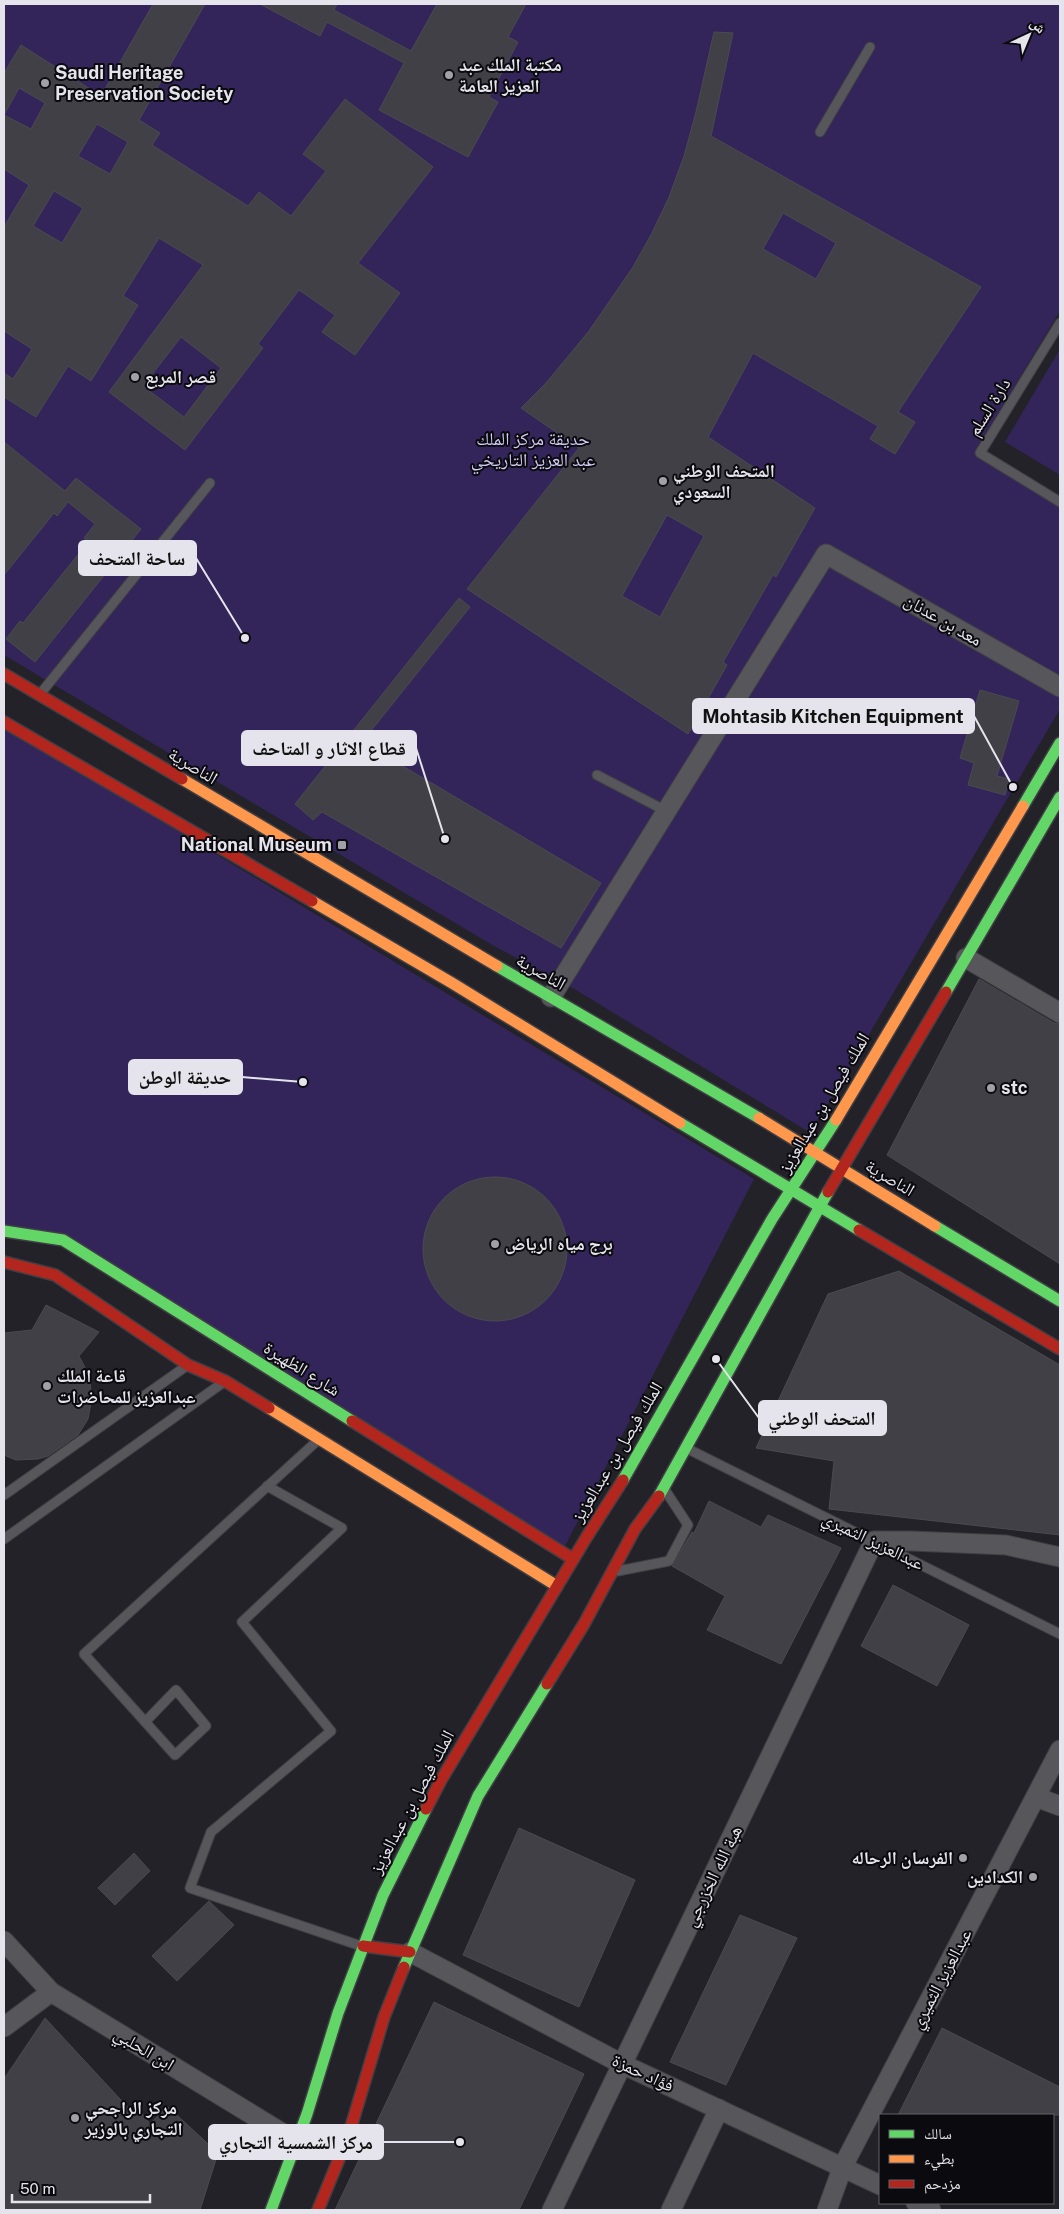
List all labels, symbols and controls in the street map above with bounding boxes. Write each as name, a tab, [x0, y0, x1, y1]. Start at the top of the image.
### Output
north arrow	[1004, 10, 1054, 60]
text: ش	[1026, 15, 1049, 37]
place label: مكتبة الملك عبد العزيز العامة	[459, 54, 562, 96]
place label: Saudi Heritage Preservation Society	[55, 62, 233, 104]
marker: مكتبة الملك عبد العزيز العامة	[443, 69, 455, 81]
marker: Saudi Heritage Preservation Society	[39, 77, 51, 89]
place label: قصر المربع	[145, 366, 216, 389]
marker: قصر المربع	[129, 371, 141, 383]
street label: دارة السلم	[963, 374, 1016, 441]
park label: حديقة مركز الملك عبد العزيز التاريخي	[471, 428, 595, 475]
place label: المتحف الوطني السعودي	[673, 460, 775, 506]
marker: المتحف الوطني السعودي	[657, 475, 669, 487]
callout: ساحة المتحف	[79, 541, 196, 575]
text: ساحة المتحف	[89, 547, 185, 569]
street label: معد بن عدنان	[900, 589, 986, 651]
callout: Mohtasib Kitchen Equipment	[693, 699, 974, 733]
text: Mohtasib Kitchen Equipment	[702, 705, 964, 727]
callout: قطاع الاثار و المتاحف	[242, 731, 416, 765]
text: قطاع الاثار و المتاحف	[252, 737, 406, 761]
street label: الناصرية	[165, 743, 222, 789]
place label: National Museum	[181, 834, 332, 855]
marker: National Museum	[336, 839, 348, 851]
street label: الناصرية	[513, 949, 570, 994]
street label: الملك فيصل بن عبدالعزيز	[773, 1029, 875, 1178]
callout: حديقة الوطن	[129, 1060, 242, 1094]
text: حديقة الوطن	[139, 1066, 231, 1089]
place label: stc	[1001, 1077, 1028, 1098]
marker: stc	[985, 1082, 997, 1094]
street label: الناصرية	[862, 1155, 919, 1201]
place label: برج مياه الرياض	[505, 1233, 613, 1255]
marker: برج مياه الرياض	[489, 1238, 501, 1250]
street label: شارع الظهيرة	[260, 1337, 344, 1401]
place label: قاعة الملك عبدالعزيز للمحاضرات	[57, 1365, 196, 1408]
street label: الملك فيصل بن عبدالعزيز	[566, 1378, 668, 1527]
marker: قاعة الملك عبدالعزيز للمحاضرات	[41, 1380, 53, 1392]
callout: المتحف الوطني	[759, 1401, 886, 1435]
text: المتحف الوطني	[768, 1407, 876, 1434]
street label: عبدالعزيز الثميري	[817, 1507, 927, 1578]
street label: الملك فيصل بن عبدالعزيز	[364, 1726, 459, 1879]
street label: هبة الله الخزرجي	[679, 1822, 750, 1932]
place label: الفرسان الرحاله	[851, 1847, 953, 1869]
marker: الفرسان الرحاله	[957, 1852, 969, 1864]
place label: الكدادين	[967, 1866, 1023, 1888]
marker: الكدادين	[1027, 1871, 1039, 1883]
street label: عبدالعزيز الثميري	[905, 1925, 980, 2035]
street label: ابن الحلبي	[108, 2023, 178, 2079]
street label: فؤاد حمزة	[609, 2049, 677, 2096]
place label: مركز الراجحي التجاري بالوزير	[84, 2097, 183, 2143]
marker: مركز الراجحي التجاري بالوزير	[69, 2112, 81, 2124]
legend	[879, 2114, 1054, 2204]
callout: مركز الشمسية التجاري	[209, 2125, 383, 2159]
text: سالك	[924, 2125, 952, 2142]
text: مركز الشمسية التجاري	[219, 2131, 373, 2158]
text: بطيء	[924, 2150, 954, 2171]
scale bar	[12, 2172, 150, 2204]
text: مزدحم	[924, 2175, 961, 2194]
text: 50 m	[20, 2180, 55, 2197]

